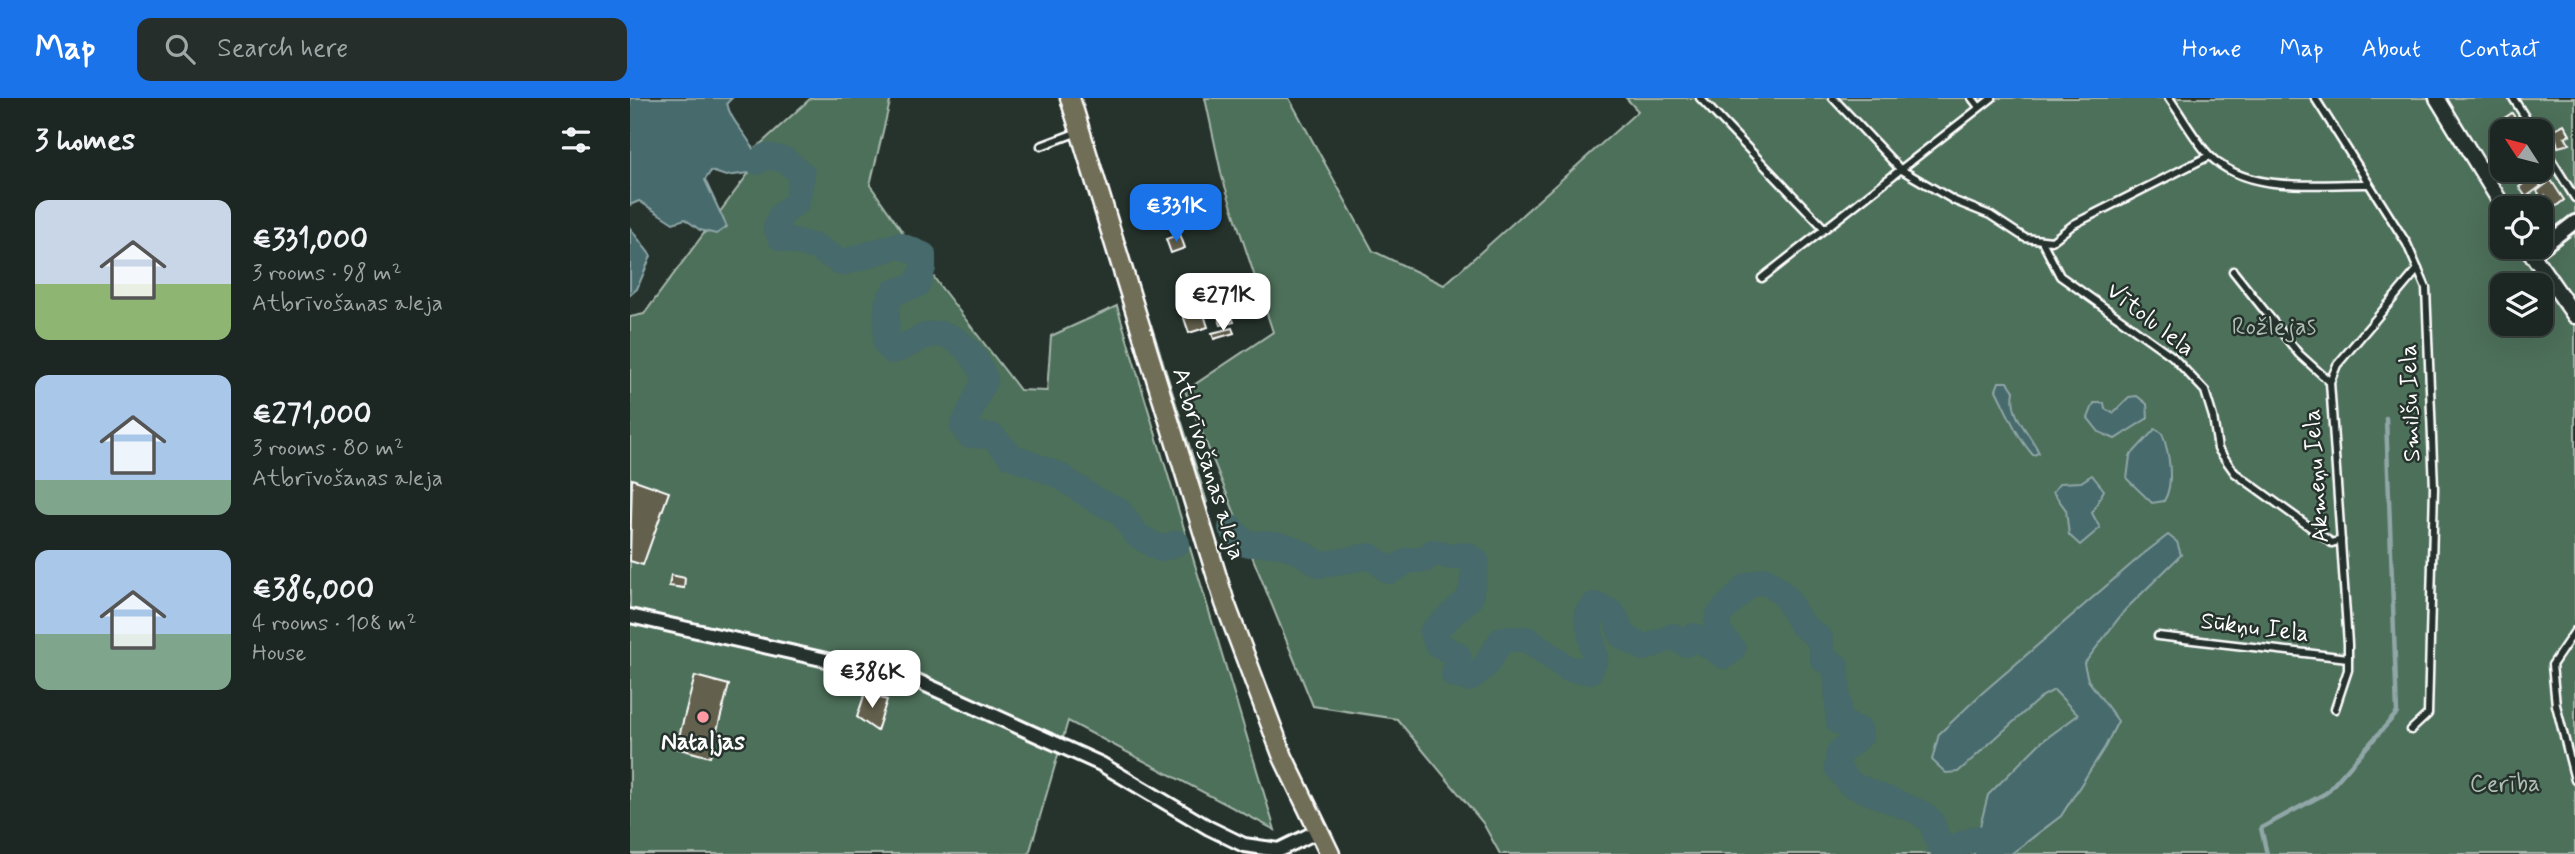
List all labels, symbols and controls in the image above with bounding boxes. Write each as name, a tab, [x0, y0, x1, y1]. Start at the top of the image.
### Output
search box	[137, 18, 627, 81]
text: Map	[35, 27, 95, 71]
icon: search	[161, 30, 199, 68]
text: Search here	[217, 32, 348, 66]
text: Home	[2182, 34, 2242, 65]
text: Map	[2280, 34, 2324, 65]
text: About	[2362, 34, 2421, 65]
text: Contact	[2459, 34, 2540, 65]
north arrow	[2490, 119, 2553, 182]
map controls	[2490, 119, 2553, 336]
text: 3 homes	[35, 121, 135, 160]
icon: filters	[557, 121, 595, 159]
pin: €331K	[1127, 184, 1225, 244]
text: €331K	[1146, 192, 1206, 222]
button: locate	[2490, 196, 2553, 259]
text: €331,000	[252, 220, 368, 259]
icon: home	[91, 228, 175, 312]
text: 3 rooms · 98 m²	[252, 259, 402, 289]
button: layers	[2490, 273, 2553, 336]
pin: €271K	[1174, 274, 1272, 333]
street label: Vītolu Iela	[2099, 276, 2201, 364]
text: €271K	[1191, 281, 1255, 311]
text: Atbrīvošanas aleja	[252, 289, 443, 319]
park label: Rožlejas	[2232, 312, 2316, 343]
street label: Smilšu Iela	[2393, 343, 2429, 463]
street label: Atbrīvošanas aleja	[1164, 364, 1252, 564]
text: €271,000	[252, 395, 372, 434]
icon: home	[91, 403, 175, 487]
street label: Akmeņu Iela	[2297, 408, 2337, 544]
text: 3 rooms · 80 m²	[252, 434, 404, 464]
text: Atbrīvošanas aleja	[252, 464, 443, 494]
text: €386,000	[252, 570, 374, 609]
icon: home	[91, 578, 175, 662]
street label: Sūkņu Iela	[2199, 606, 2311, 650]
text: 4 rooms · 108 m²	[252, 609, 417, 639]
text: House	[252, 639, 306, 669]
pin: €386K	[823, 650, 921, 710]
text: €386K	[839, 658, 905, 688]
marker: Nataļjas	[695, 709, 711, 725]
place label: Nataļjas	[661, 727, 745, 758]
park label: Cerība	[2470, 769, 2540, 800]

